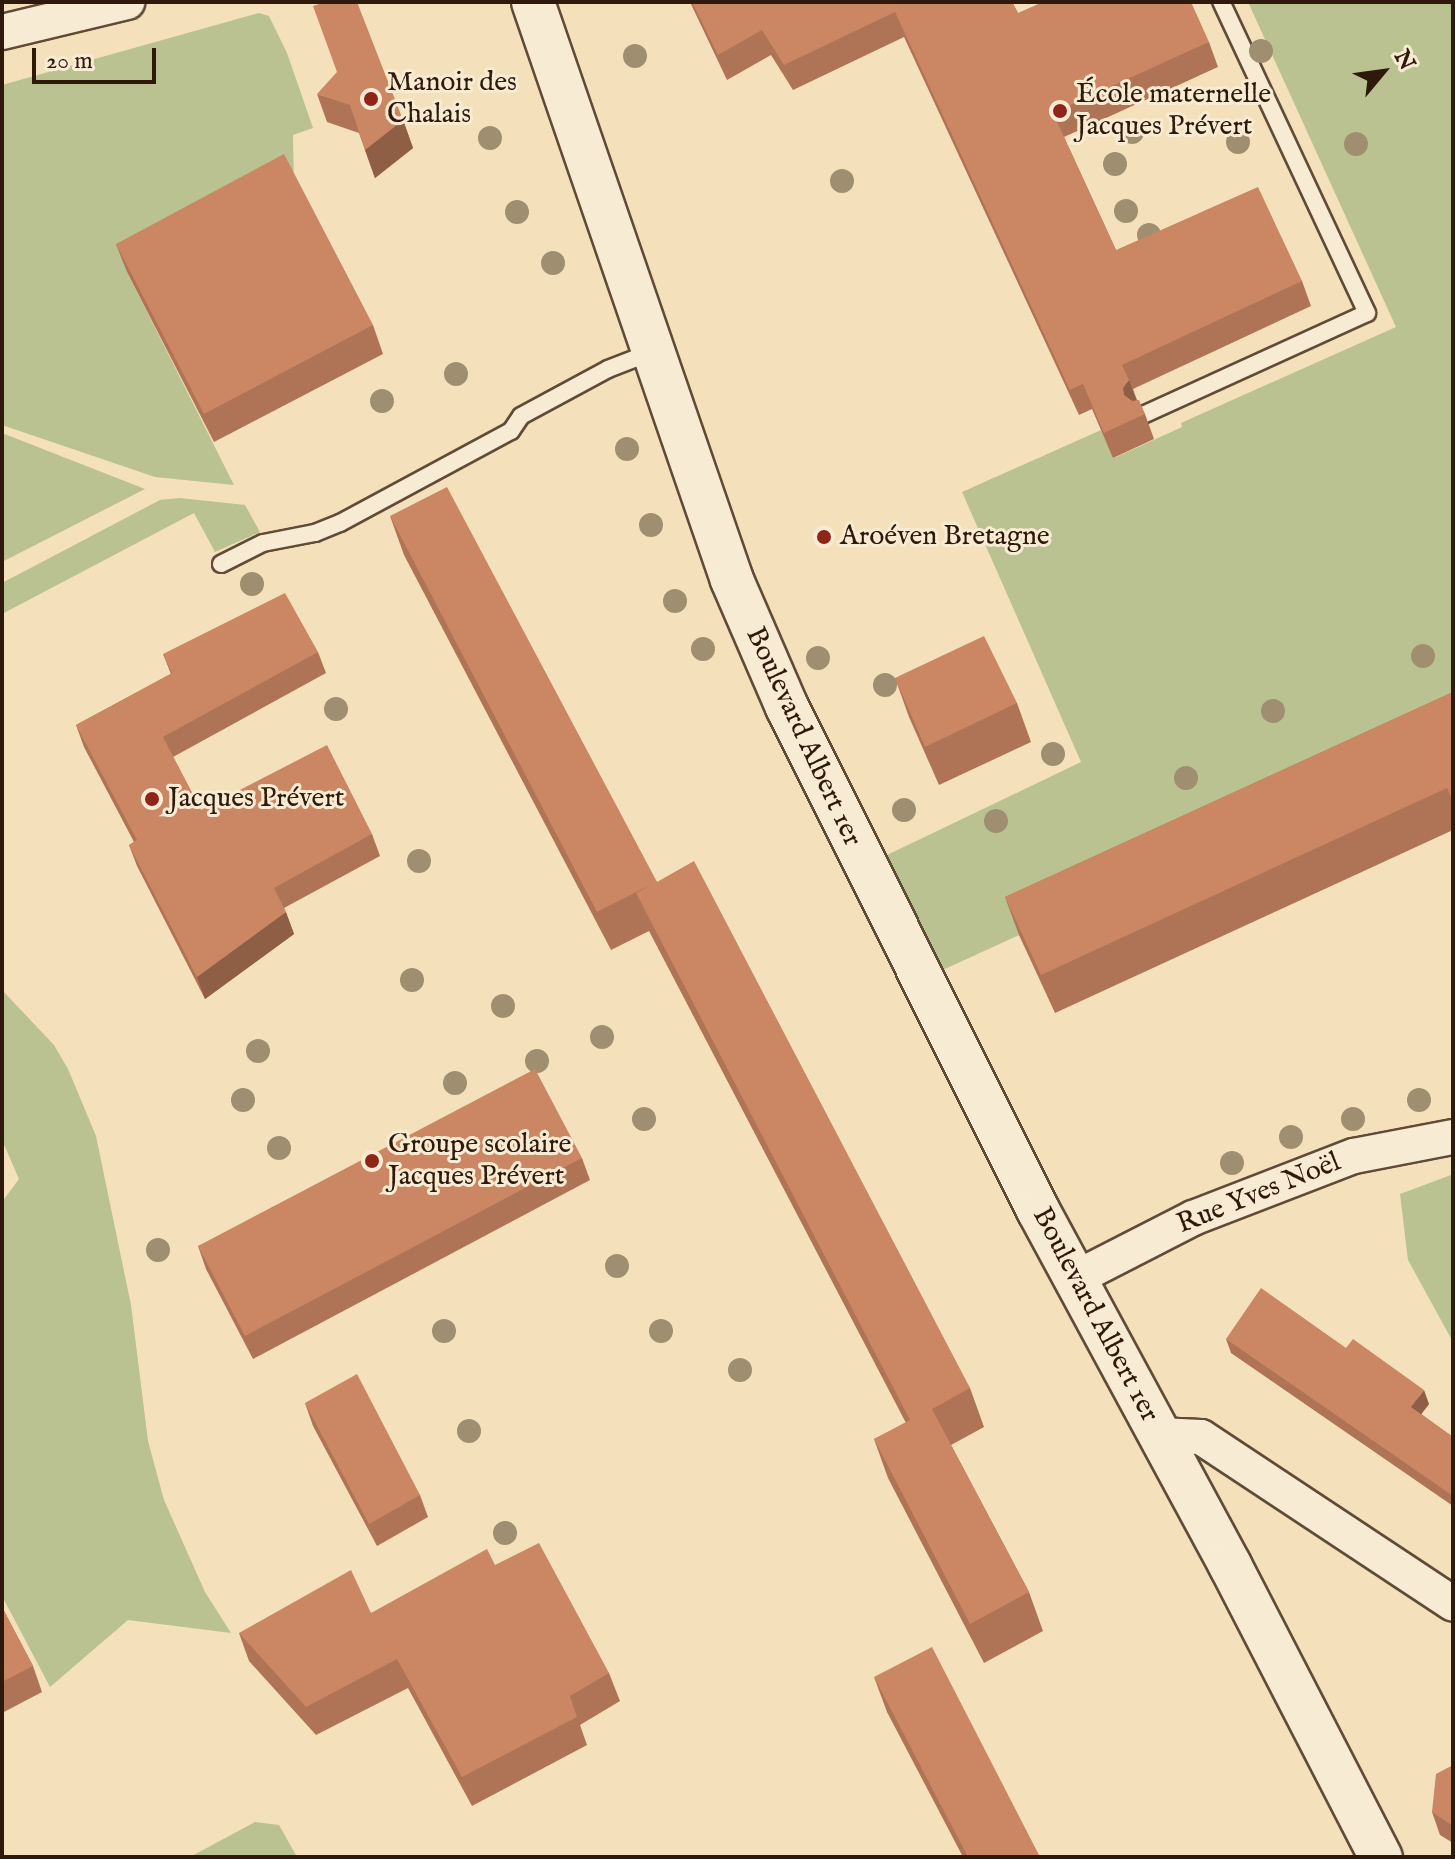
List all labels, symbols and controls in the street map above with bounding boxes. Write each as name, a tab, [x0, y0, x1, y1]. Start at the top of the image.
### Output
scale bar	[36, 32, 160, 82]
north arrow	[1343, 32, 1423, 112]
text: N	[1387, 45, 1421, 75]
text: 20 m	[46, 46, 93, 77]
place label: Manoir des Chalais	[387, 66, 517, 132]
place label: École maternelle Jacques Prévert	[1076, 78, 1271, 144]
marker: Manoir des Chalais	[362, 90, 380, 108]
marker: École maternelle Jacques Prévert	[1051, 102, 1069, 120]
place label: Aroéven Bretagne	[840, 520, 1050, 554]
marker: Aroéven Bretagne	[815, 528, 833, 546]
street label: Boulevard Albert 1er	[737, 622, 869, 852]
place label: Jacques Prévert	[168, 782, 344, 816]
marker: Jacques Prévert	[143, 790, 161, 808]
place label: Groupe scolaire Jacques Prévert	[388, 1128, 571, 1194]
street label: Rue Yves Noël	[1172, 1146, 1346, 1242]
marker: Groupe scolaire Jacques Prévert	[363, 1152, 381, 1170]
street label: Boulevard Albert 1er	[1024, 1202, 1166, 1428]

